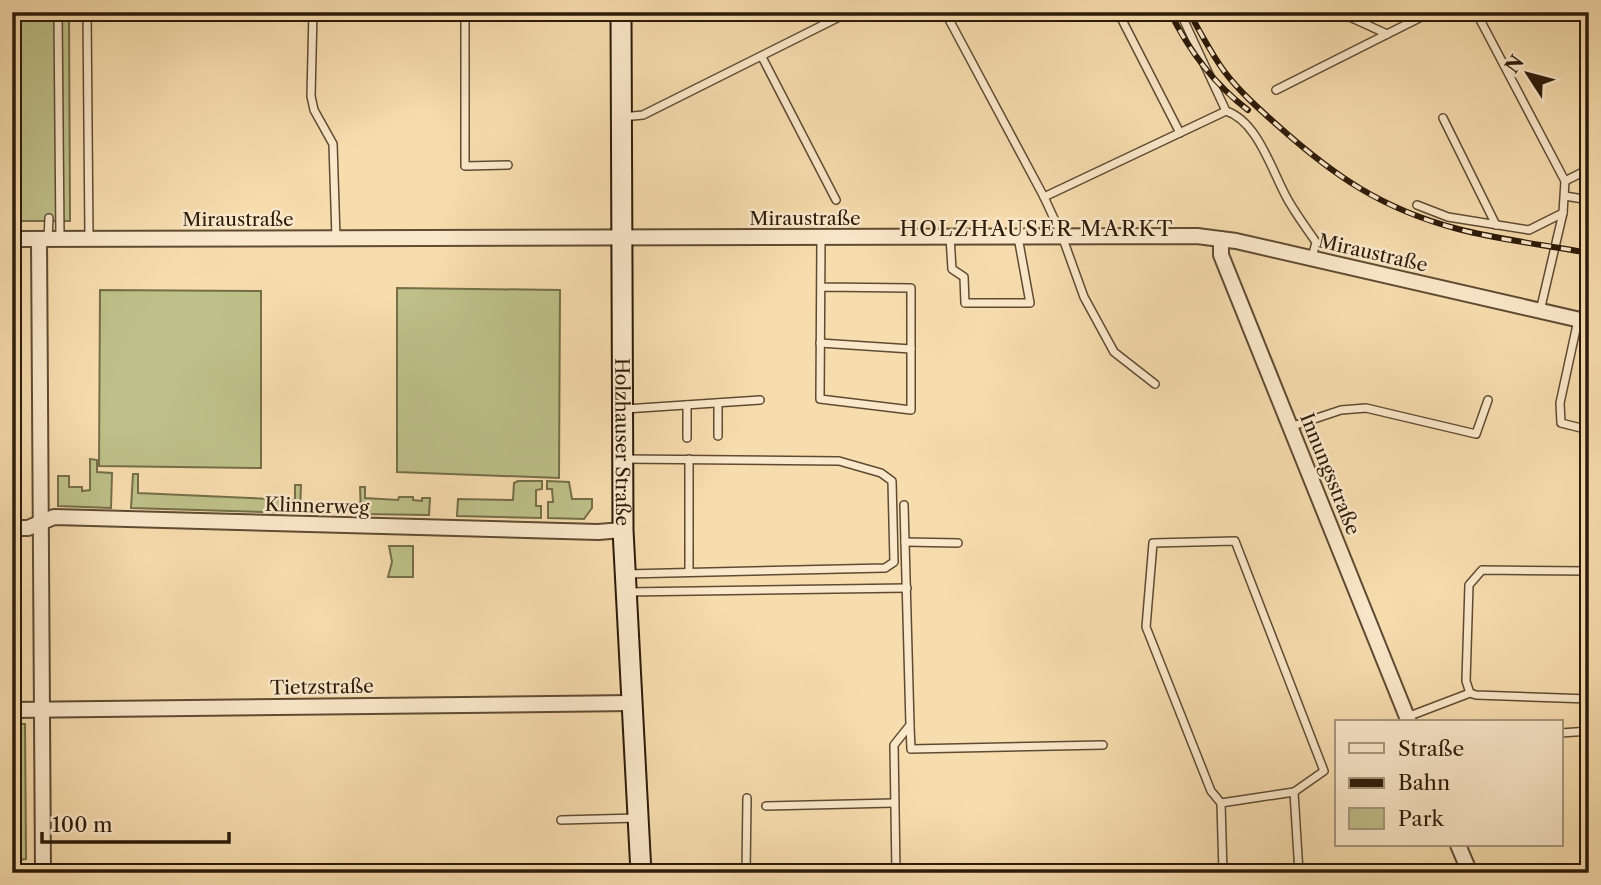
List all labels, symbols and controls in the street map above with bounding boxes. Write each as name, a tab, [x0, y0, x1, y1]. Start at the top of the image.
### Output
north arrow	[1492, 38, 1562, 108]
text: N	[1500, 51, 1529, 78]
street label: Miraustraße	[749, 207, 861, 230]
street label: Miraustraße	[182, 208, 294, 231]
district label: HOLZHAUSER MARKT	[899, 216, 1175, 241]
street label: Miraustraße	[1316, 229, 1430, 277]
street label: Holzhauser Straße	[611, 358, 634, 526]
street label: Innungsstraße	[1295, 410, 1365, 538]
street label: Klinnerweg	[264, 493, 371, 519]
street label: Tietzstraße	[270, 675, 374, 699]
legend	[1335, 720, 1562, 846]
text: Straße	[1398, 736, 1464, 761]
text: Bahn	[1398, 770, 1450, 795]
scale bar	[42, 801, 229, 845]
text: Park	[1398, 806, 1444, 831]
text: 100 m	[52, 812, 113, 837]

